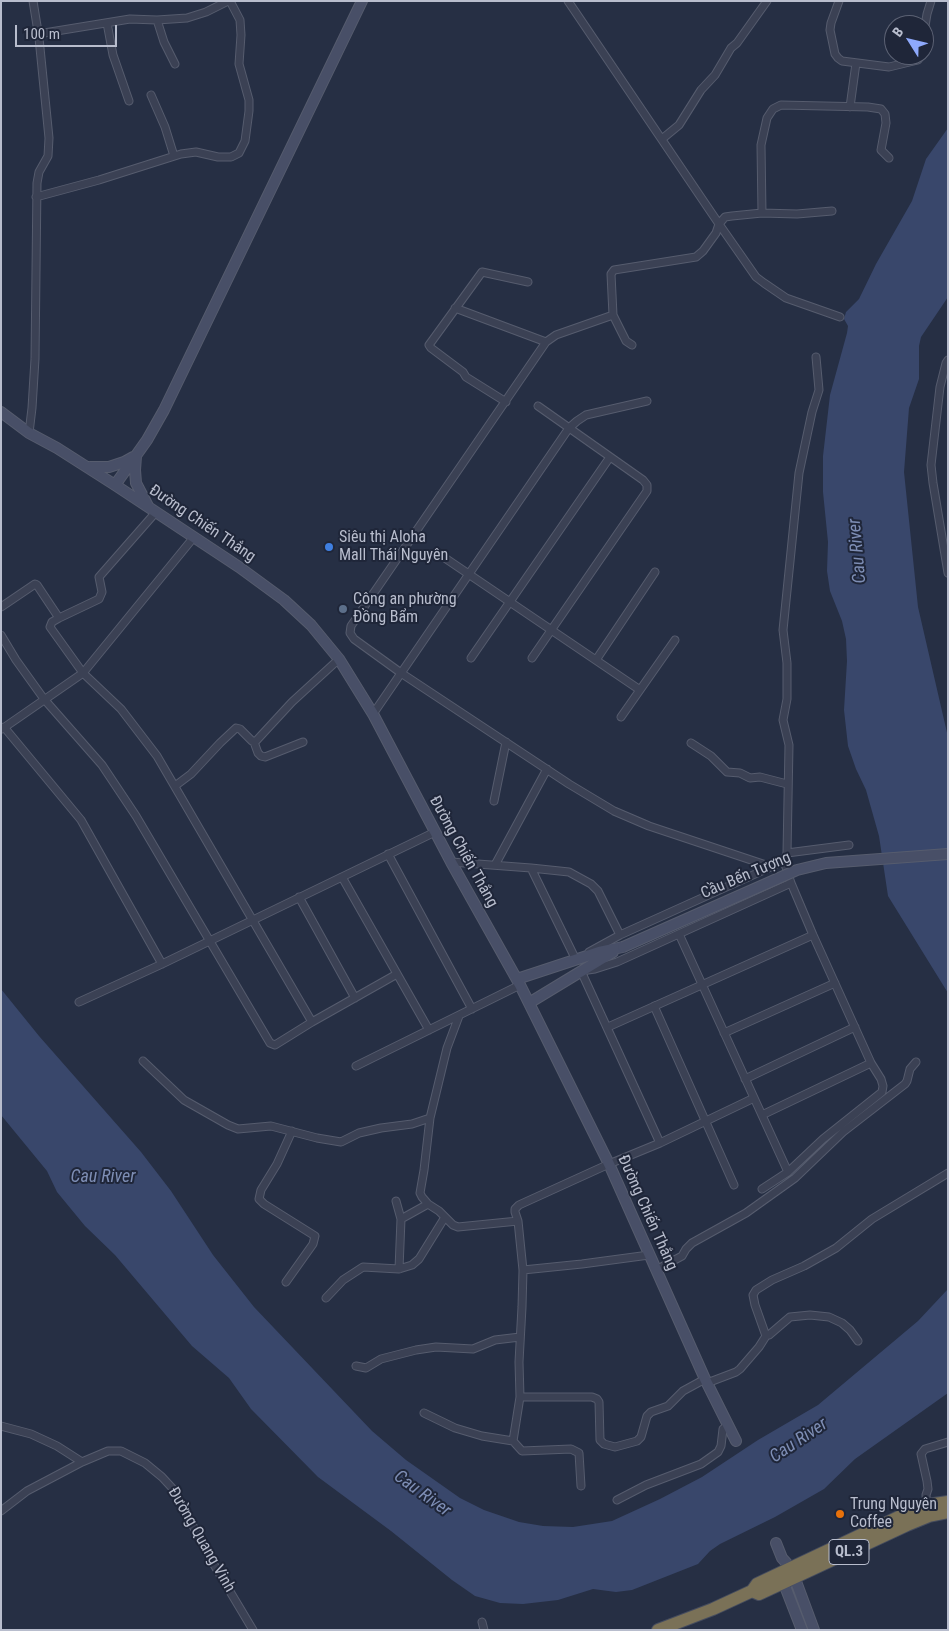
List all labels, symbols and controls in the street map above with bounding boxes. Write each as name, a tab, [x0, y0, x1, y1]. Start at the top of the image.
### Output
scale bar	[18, 15, 120, 47]
north arrow	[884, 15, 934, 65]
text: B	[889, 24, 906, 40]
text: 100 m	[23, 25, 60, 43]
street label: Đường Chiến Thắng	[145, 481, 259, 567]
water label: Cau River	[844, 518, 872, 584]
place label: Siêu thị Aloha Mall Thái Nguyên	[339, 528, 448, 566]
marker: Siêu thị Aloha Mall Thái Nguyên	[323, 541, 335, 553]
place label: Công an phường Đồng Bẩm	[353, 590, 457, 628]
marker: Công an phường Đồng Bẩm	[337, 603, 349, 615]
street label: Đường Chiến Thắng	[424, 793, 502, 911]
street label: Cầu Bến Tượng	[698, 848, 794, 904]
street label: Đường Chiến Thắng	[613, 1152, 681, 1274]
water label: Cau River	[71, 1166, 135, 1188]
water label: Cau River	[766, 1414, 832, 1468]
water label: Cau River	[389, 1466, 455, 1522]
street label: Đường Quang Vinh	[163, 1484, 239, 1596]
place label: Trung Nguyên Coffee	[850, 1495, 937, 1533]
marker: Trung Nguyên Coffee	[834, 1508, 846, 1520]
road number: QL.3	[829, 1540, 869, 1564]

